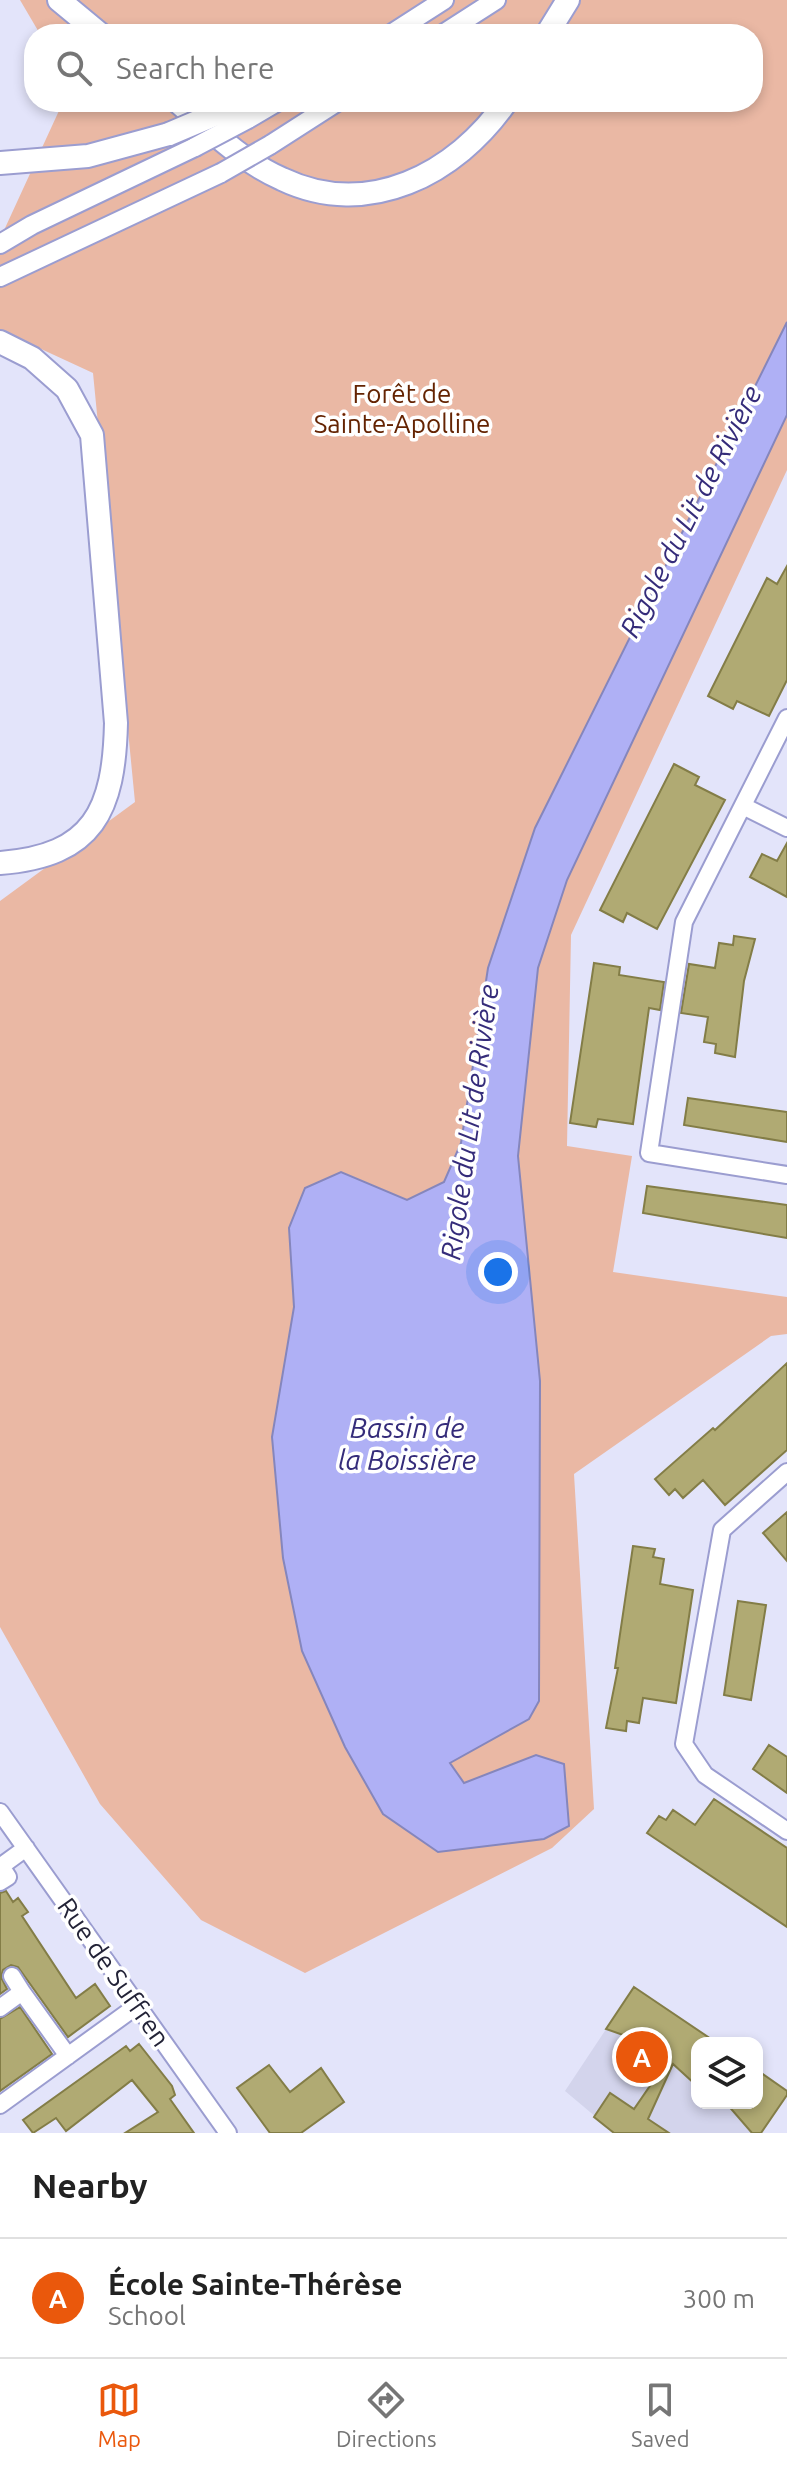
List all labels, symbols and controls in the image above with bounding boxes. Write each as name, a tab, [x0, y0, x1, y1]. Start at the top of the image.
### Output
search box	[24, 24, 763, 112]
icon: search	[52, 46, 96, 90]
text: Search here	[116, 51, 275, 85]
park label: Forêt de Sainte-Apolline	[314, 379, 490, 438]
water label: Rigole du Lit de Rivière	[613, 380, 767, 642]
water label: Rigole du Lit de Rivière	[434, 982, 504, 1262]
your location	[478, 1252, 518, 1292]
water label: Bassin de la Boissière	[338, 1412, 476, 1475]
street label: Rue de Suffren	[52, 1892, 176, 2052]
pin: A	[616, 2027, 668, 2087]
map controls	[691, 2037, 763, 2109]
button: layers	[691, 2037, 763, 2109]
text: Nearby	[32, 2166, 147, 2204]
text: École Sainte-Thérèse	[108, 2267, 402, 2301]
text: A	[49, 2284, 67, 2313]
text: 300 m	[683, 2284, 755, 2313]
text: School	[108, 2301, 186, 2330]
tab: Map	[97, 2378, 141, 2451]
tab: Directions	[336, 2378, 436, 2451]
tab: Saved	[631, 2378, 690, 2451]

